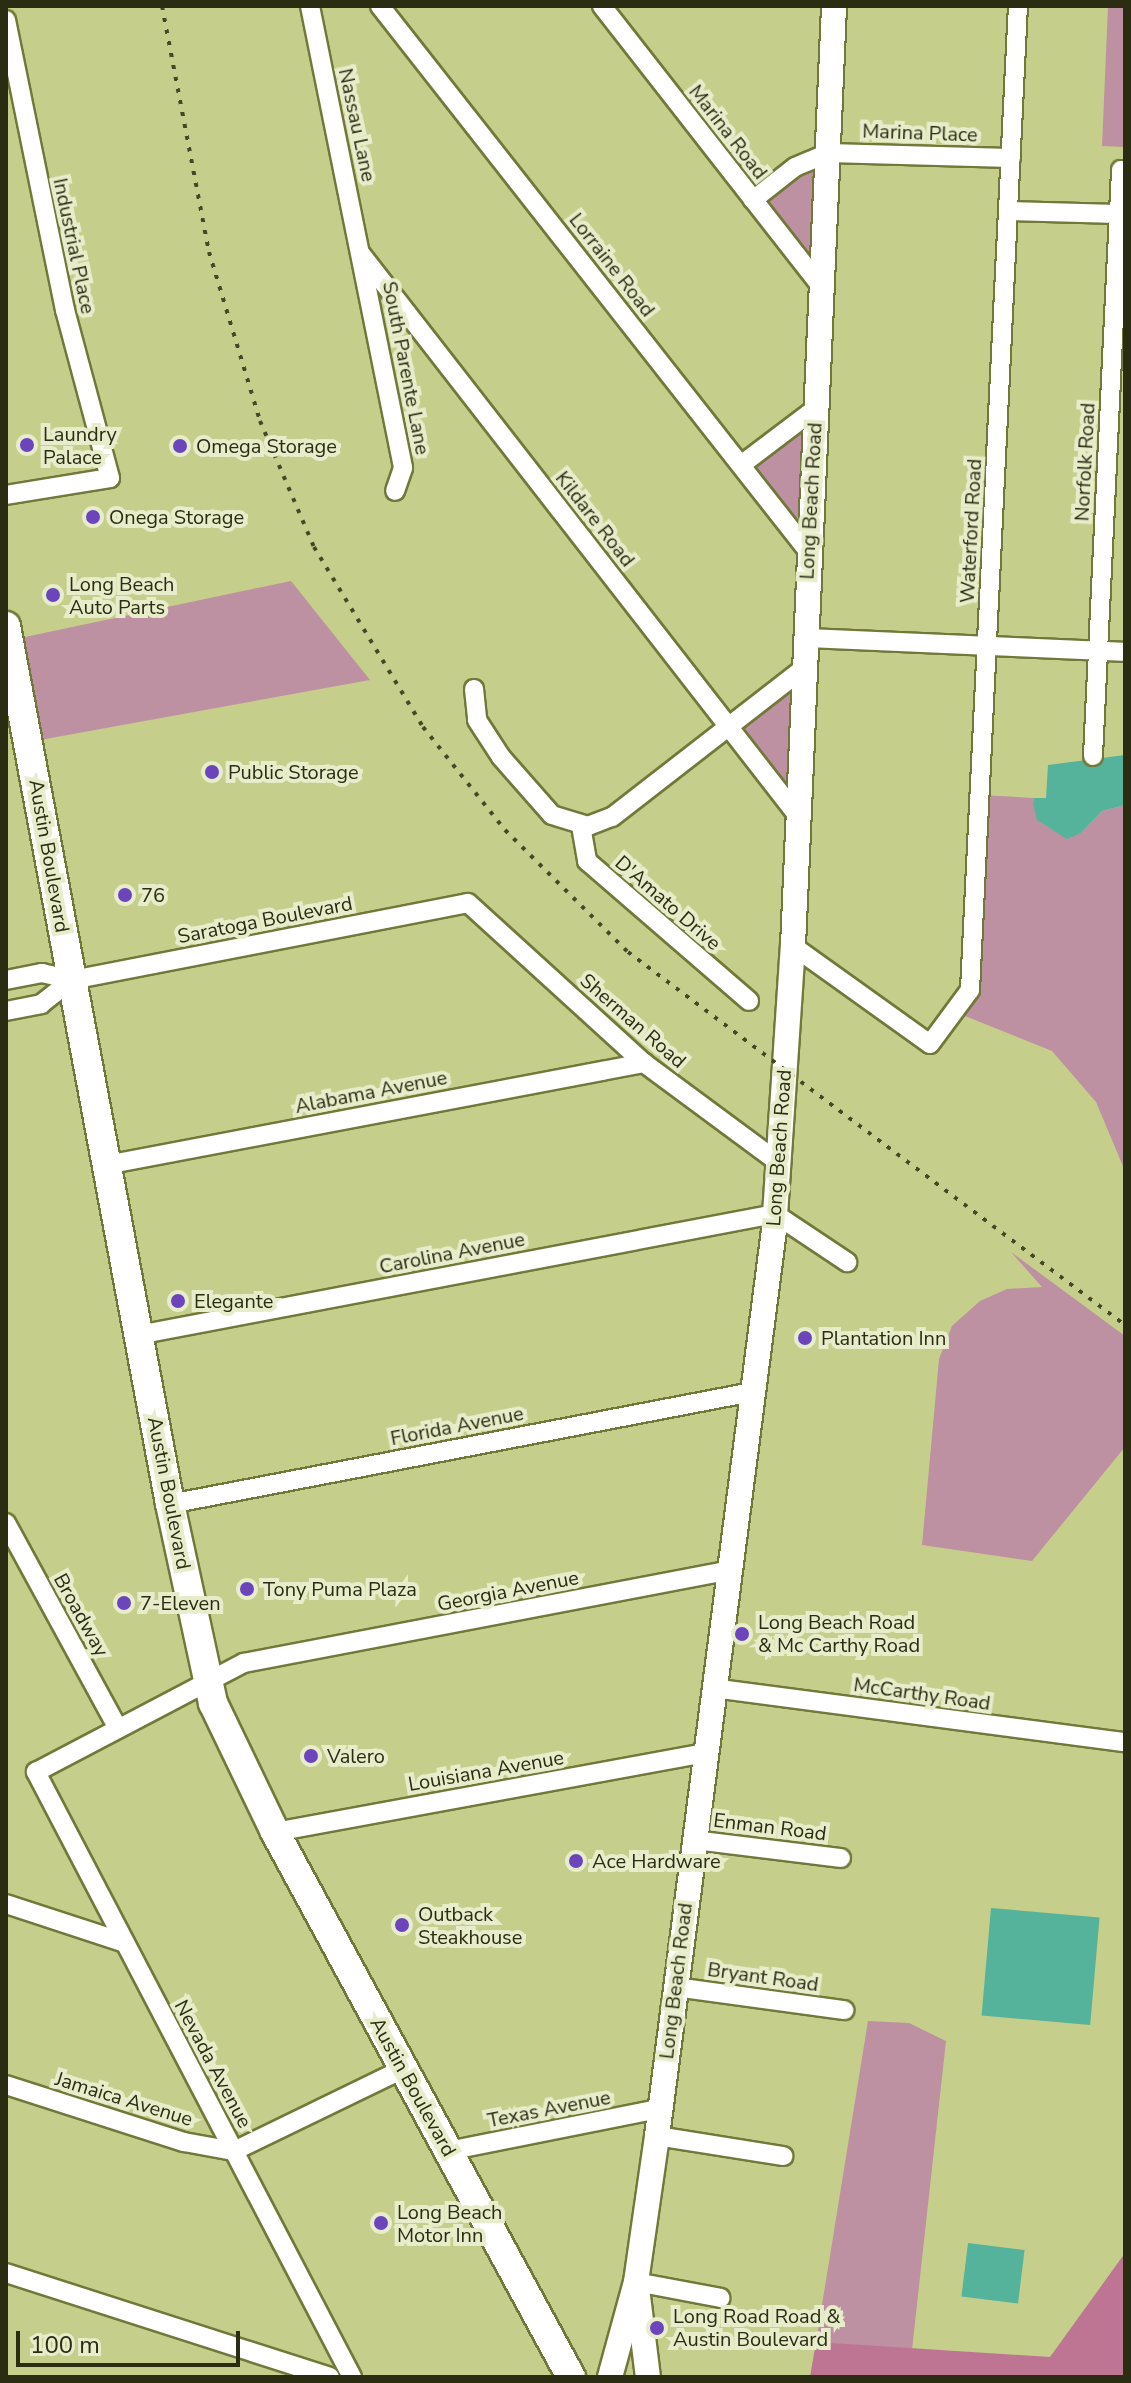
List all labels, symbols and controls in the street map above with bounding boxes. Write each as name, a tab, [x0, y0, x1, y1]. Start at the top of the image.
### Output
street label: Nassau Lane	[333, 66, 381, 184]
street label: Marina Road	[684, 80, 772, 184]
street label: Marina Place	[862, 119, 978, 147]
street label: Industrial Place	[48, 176, 100, 316]
street label: Lorraine Road	[564, 208, 660, 322]
street label: South Parente Lane	[377, 279, 435, 457]
street label: Norfolk Road	[1070, 402, 1100, 522]
place label: Laundry Palace	[43, 422, 117, 469]
street label: Long Beach Road	[795, 422, 827, 580]
place label: Omega Storage	[196, 434, 337, 458]
marker: Laundry Palace	[18, 436, 36, 454]
marker: Omega Storage	[171, 437, 189, 455]
street label: Waterford Road	[955, 458, 987, 604]
street label: Kildare Road	[550, 466, 640, 572]
place label: Onega Storage	[109, 505, 244, 529]
marker: Onega Storage	[84, 508, 102, 526]
place label: Long Beach Auto Parts	[69, 572, 174, 619]
marker: Long Beach Auto Parts	[44, 586, 62, 604]
place label: Public Storage	[228, 760, 359, 784]
marker: Public Storage	[203, 763, 221, 781]
street label: Austin Boulevard	[24, 778, 74, 934]
street label: D'Amato Drive	[610, 851, 726, 955]
place label: 76	[141, 883, 165, 907]
marker: 76	[116, 886, 134, 904]
street label: Saratoga Boulevard	[176, 891, 354, 949]
street label: Sherman Road	[575, 969, 691, 1073]
street label: Alabama Avenue	[293, 1066, 449, 1118]
street label: Long Beach Road	[762, 1069, 796, 1227]
street label: Carolina Avenue	[377, 1227, 527, 1279]
place label: Elegante	[194, 1289, 273, 1313]
marker: Elegante	[169, 1292, 187, 1310]
place label: Plantation Inn	[821, 1326, 946, 1350]
marker: Plantation Inn	[796, 1329, 814, 1347]
street label: Florida Avenue	[388, 1401, 526, 1451]
street label: Austin Boulevard	[142, 1415, 196, 1571]
street label: Georgia Avenue	[435, 1566, 581, 1616]
street label: Broadway	[48, 1569, 114, 1661]
place label: Tony Puma Plaza	[263, 1577, 417, 1601]
marker: Tony Puma Plaza	[238, 1580, 256, 1598]
place label: 7-Eleven	[140, 1591, 221, 1615]
marker: 7-Eleven	[115, 1594, 133, 1612]
place label: Long Beach Road & Mc Carthy Road	[758, 1610, 920, 1657]
marker: Long Beach Road & Mc Carthy Road	[733, 1625, 751, 1643]
street label: McCarthy Road	[852, 1673, 992, 1715]
place label: Valero	[327, 1744, 385, 1768]
street label: Louisiana Avenue	[406, 1745, 566, 1797]
marker: Valero	[302, 1747, 320, 1765]
street label: Enman Road	[712, 1808, 828, 1846]
place label: Ace Hardware	[592, 1849, 721, 1873]
marker: Ace Hardware	[567, 1852, 585, 1870]
place label: Outback Steakhouse	[418, 1902, 522, 1949]
street label: Long Beach Road	[655, 1902, 697, 2060]
marker: Outback Steakhouse	[393, 1916, 411, 1934]
street label: Bryant Road	[706, 1957, 820, 1997]
street label: Nevada Avenue	[169, 1996, 257, 2132]
street label: Austin Boulevard	[365, 2013, 461, 2161]
street label: Jamaica Avenue	[52, 2067, 196, 2131]
street label: Texas Avenue	[485, 2085, 613, 2133]
place label: Long Beach Motor Inn	[397, 2200, 502, 2247]
marker: Long Beach Motor Inn	[372, 2214, 390, 2232]
place label: Long Road Road & Austin Boulevard	[673, 2304, 840, 2351]
scale bar	[20, 2315, 244, 2365]
marker: Long Road Road & Austin Boulevard	[648, 2319, 666, 2337]
text: 100 m	[30, 2329, 100, 2361]

